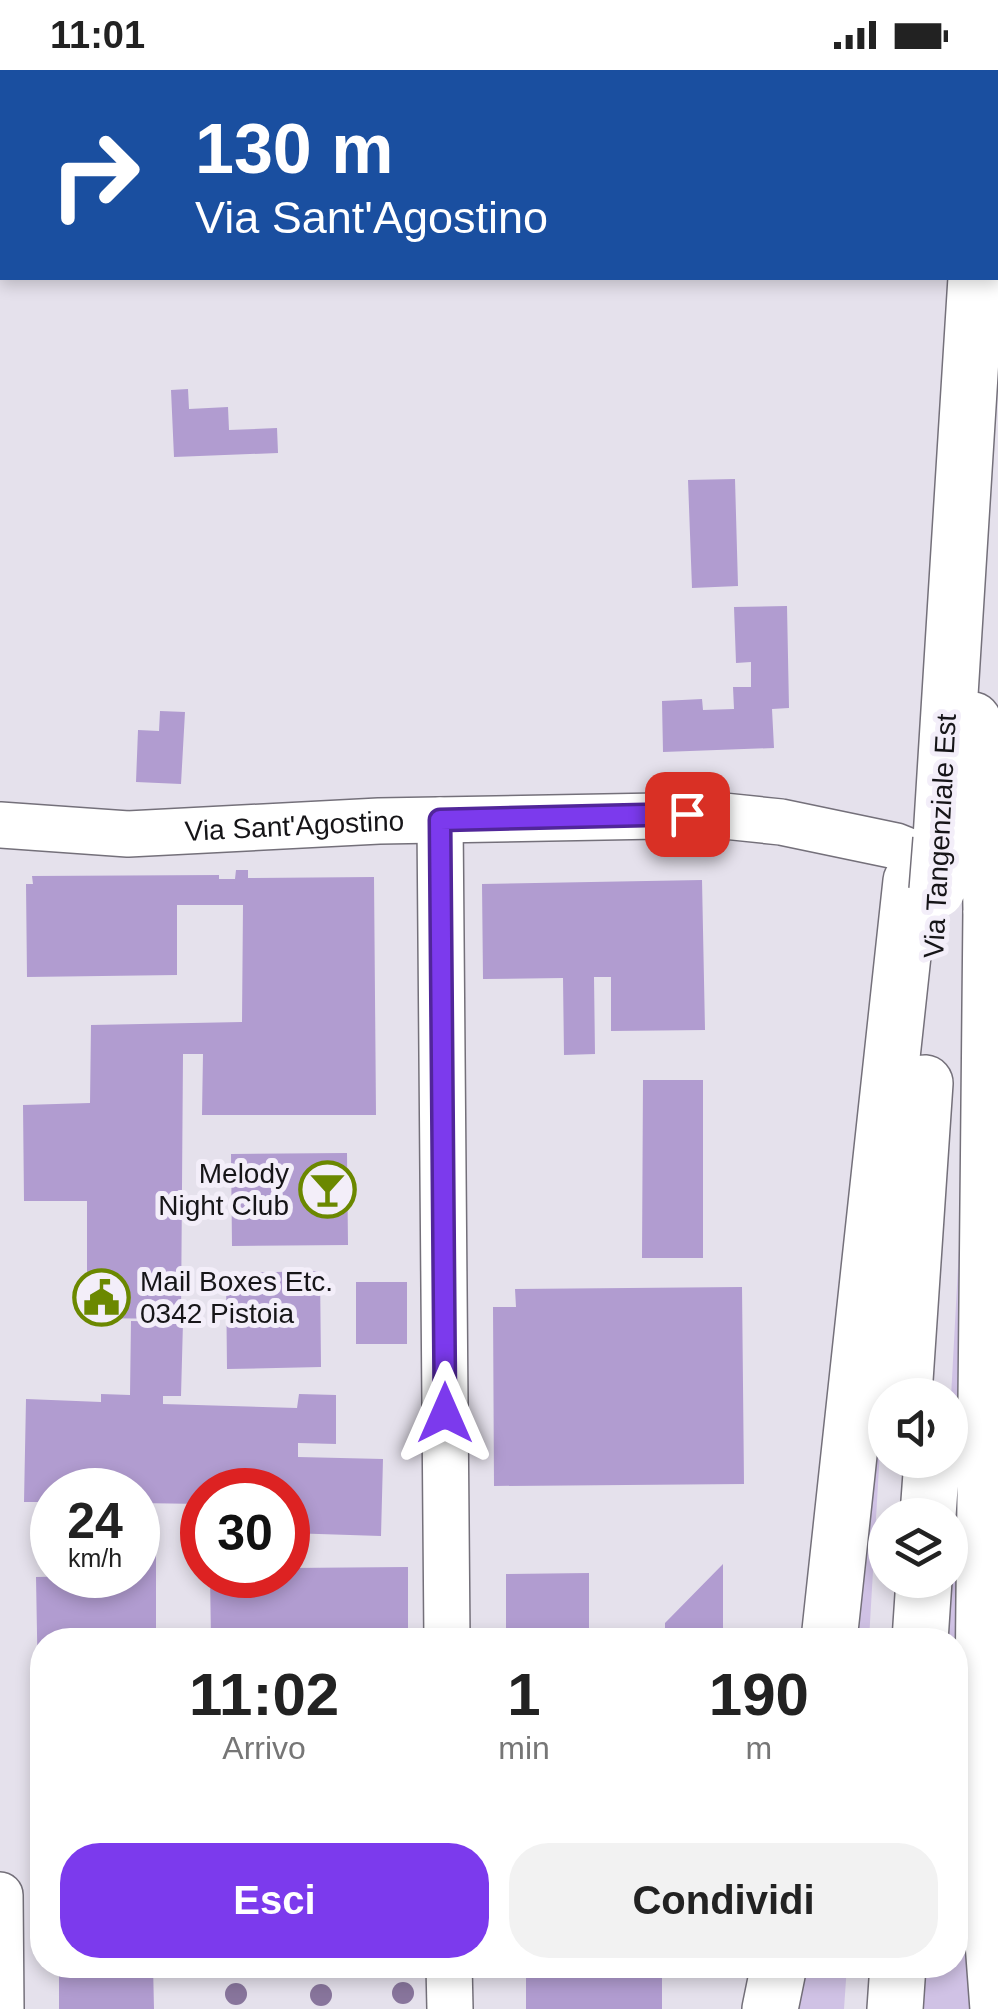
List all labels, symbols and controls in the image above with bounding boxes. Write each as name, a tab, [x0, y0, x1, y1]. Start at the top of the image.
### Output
text: 11:01	[50, 14, 145, 56]
icon: right	[30, 110, 160, 240]
text: 130 m	[195, 110, 393, 188]
text: Via Sant'Agostino	[195, 192, 548, 243]
street label: Via Tangenziale Est	[918, 713, 962, 959]
pin	[645, 772, 730, 857]
icon: arrive	[660, 787, 715, 842]
street label: Via Sant'Agostino	[184, 805, 405, 847]
place label: Melody Night Club	[158, 1158, 289, 1221]
bar icon: Melody Night Club	[298, 1159, 358, 1219]
place label: Mail Boxes Etc. 0342 Pistoia	[140, 1266, 333, 1329]
public building icon: Mail Boxes Etc. 0342 Pistoia	[71, 1267, 131, 1327]
position arrow	[393, 1361, 497, 1465]
map controls	[868, 1378, 968, 1598]
button: sound	[868, 1378, 968, 1478]
speed limit sign: 30	[180, 1468, 310, 1598]
text: 24	[67, 1493, 123, 1549]
button: layers	[868, 1498, 968, 1598]
text: km/h	[68, 1544, 122, 1572]
text: 11:02	[189, 1661, 339, 1728]
text: 1	[507, 1661, 541, 1728]
text: 190	[709, 1661, 809, 1728]
text: Arrivo	[222, 1730, 306, 1766]
text: min	[498, 1730, 550, 1766]
text: m	[746, 1730, 772, 1766]
button: Esci	[60, 1843, 489, 1958]
button: Condividi	[509, 1843, 938, 1958]

